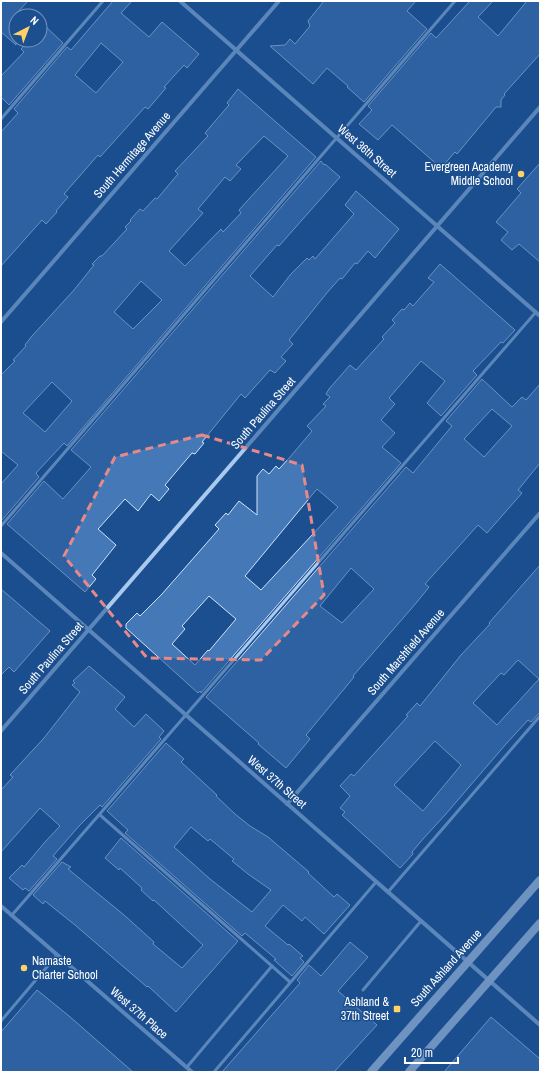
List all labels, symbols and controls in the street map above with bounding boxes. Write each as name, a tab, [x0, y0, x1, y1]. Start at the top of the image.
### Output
north arrow	[8, 8, 48, 48]
text: N	[28, 13, 42, 28]
street label: South Hermitage Avenue	[90, 108, 174, 202]
street label: West 36th Street	[334, 121, 400, 181]
place label: Evergreen Academy Middle School	[424, 159, 513, 189]
marker: Evergreen Academy Middle School	[516, 169, 526, 179]
street label: South Paulina Street	[227, 373, 299, 453]
street label: South Marshfield Avenue	[364, 605, 448, 699]
street label: South Paulina Street	[15, 618, 87, 698]
street label: West 37th Street	[244, 752, 310, 812]
street label: South Ashland Avenue	[407, 926, 485, 1010]
place label: Namaste Charter School	[32, 953, 98, 983]
marker: Namaste Charter School	[19, 963, 29, 973]
street label: West 37th Place	[107, 984, 171, 1042]
place label: Ashland & 37th Street	[341, 994, 389, 1024]
marker: Ashland & 37th Street	[392, 1004, 402, 1014]
scale bar	[405, 1039, 458, 1065]
text: 20 m	[411, 1045, 433, 1061]

